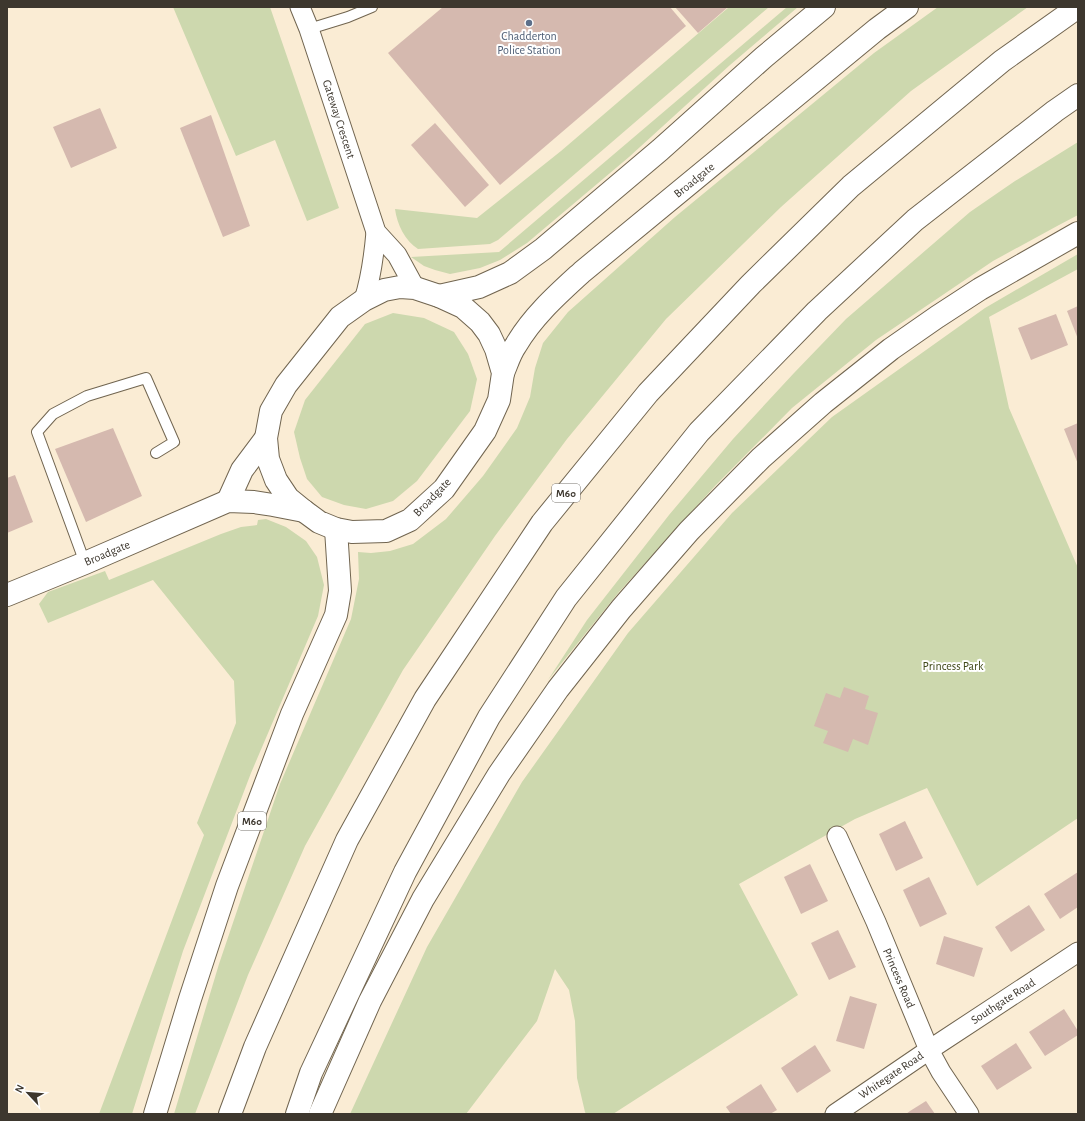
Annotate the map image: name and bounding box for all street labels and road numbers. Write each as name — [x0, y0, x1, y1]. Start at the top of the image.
street label: Gateway Crescent — [320, 78, 357, 160]
street label: Broadgate — [671, 160, 717, 200]
street label: Broadgate — [411, 475, 453, 519]
road number: M60 — [552, 484, 580, 502]
street label: Broadgate — [82, 538, 132, 568]
road number: M60 — [238, 812, 266, 830]
street label: Princess Road — [881, 946, 917, 1010]
street label: Southgate Road — [969, 976, 1037, 1026]
street label: Whitegate Road — [857, 1049, 925, 1101]

